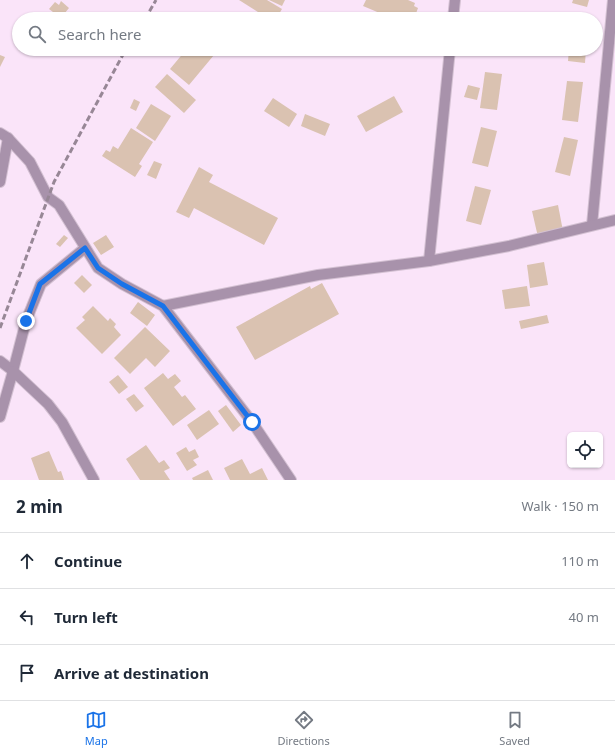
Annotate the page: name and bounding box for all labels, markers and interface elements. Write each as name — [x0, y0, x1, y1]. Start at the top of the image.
search box — [12, 12, 603, 56]
icon: search — [26, 23, 48, 45]
text: Search here — [58, 24, 141, 44]
route end — [17, 312, 35, 330]
route start — [243, 413, 261, 431]
map controls — [567, 432, 603, 468]
button: locate — [567, 432, 603, 468]
text: 2 min — [16, 495, 63, 518]
text: Walk · 150 m — [521, 497, 599, 515]
icon: ahead — [16, 550, 38, 572]
text: Continue — [54, 551, 122, 571]
text: 110 m — [561, 552, 599, 570]
icon: left — [16, 606, 38, 628]
text: Turn left — [54, 607, 118, 627]
text: 40 m — [569, 608, 599, 626]
icon: arrive — [16, 662, 38, 684]
text: Arrive at destination — [54, 663, 209, 683]
tab: Map — [85, 709, 108, 748]
tab: Directions — [277, 709, 330, 748]
tab: Saved — [499, 709, 530, 748]

